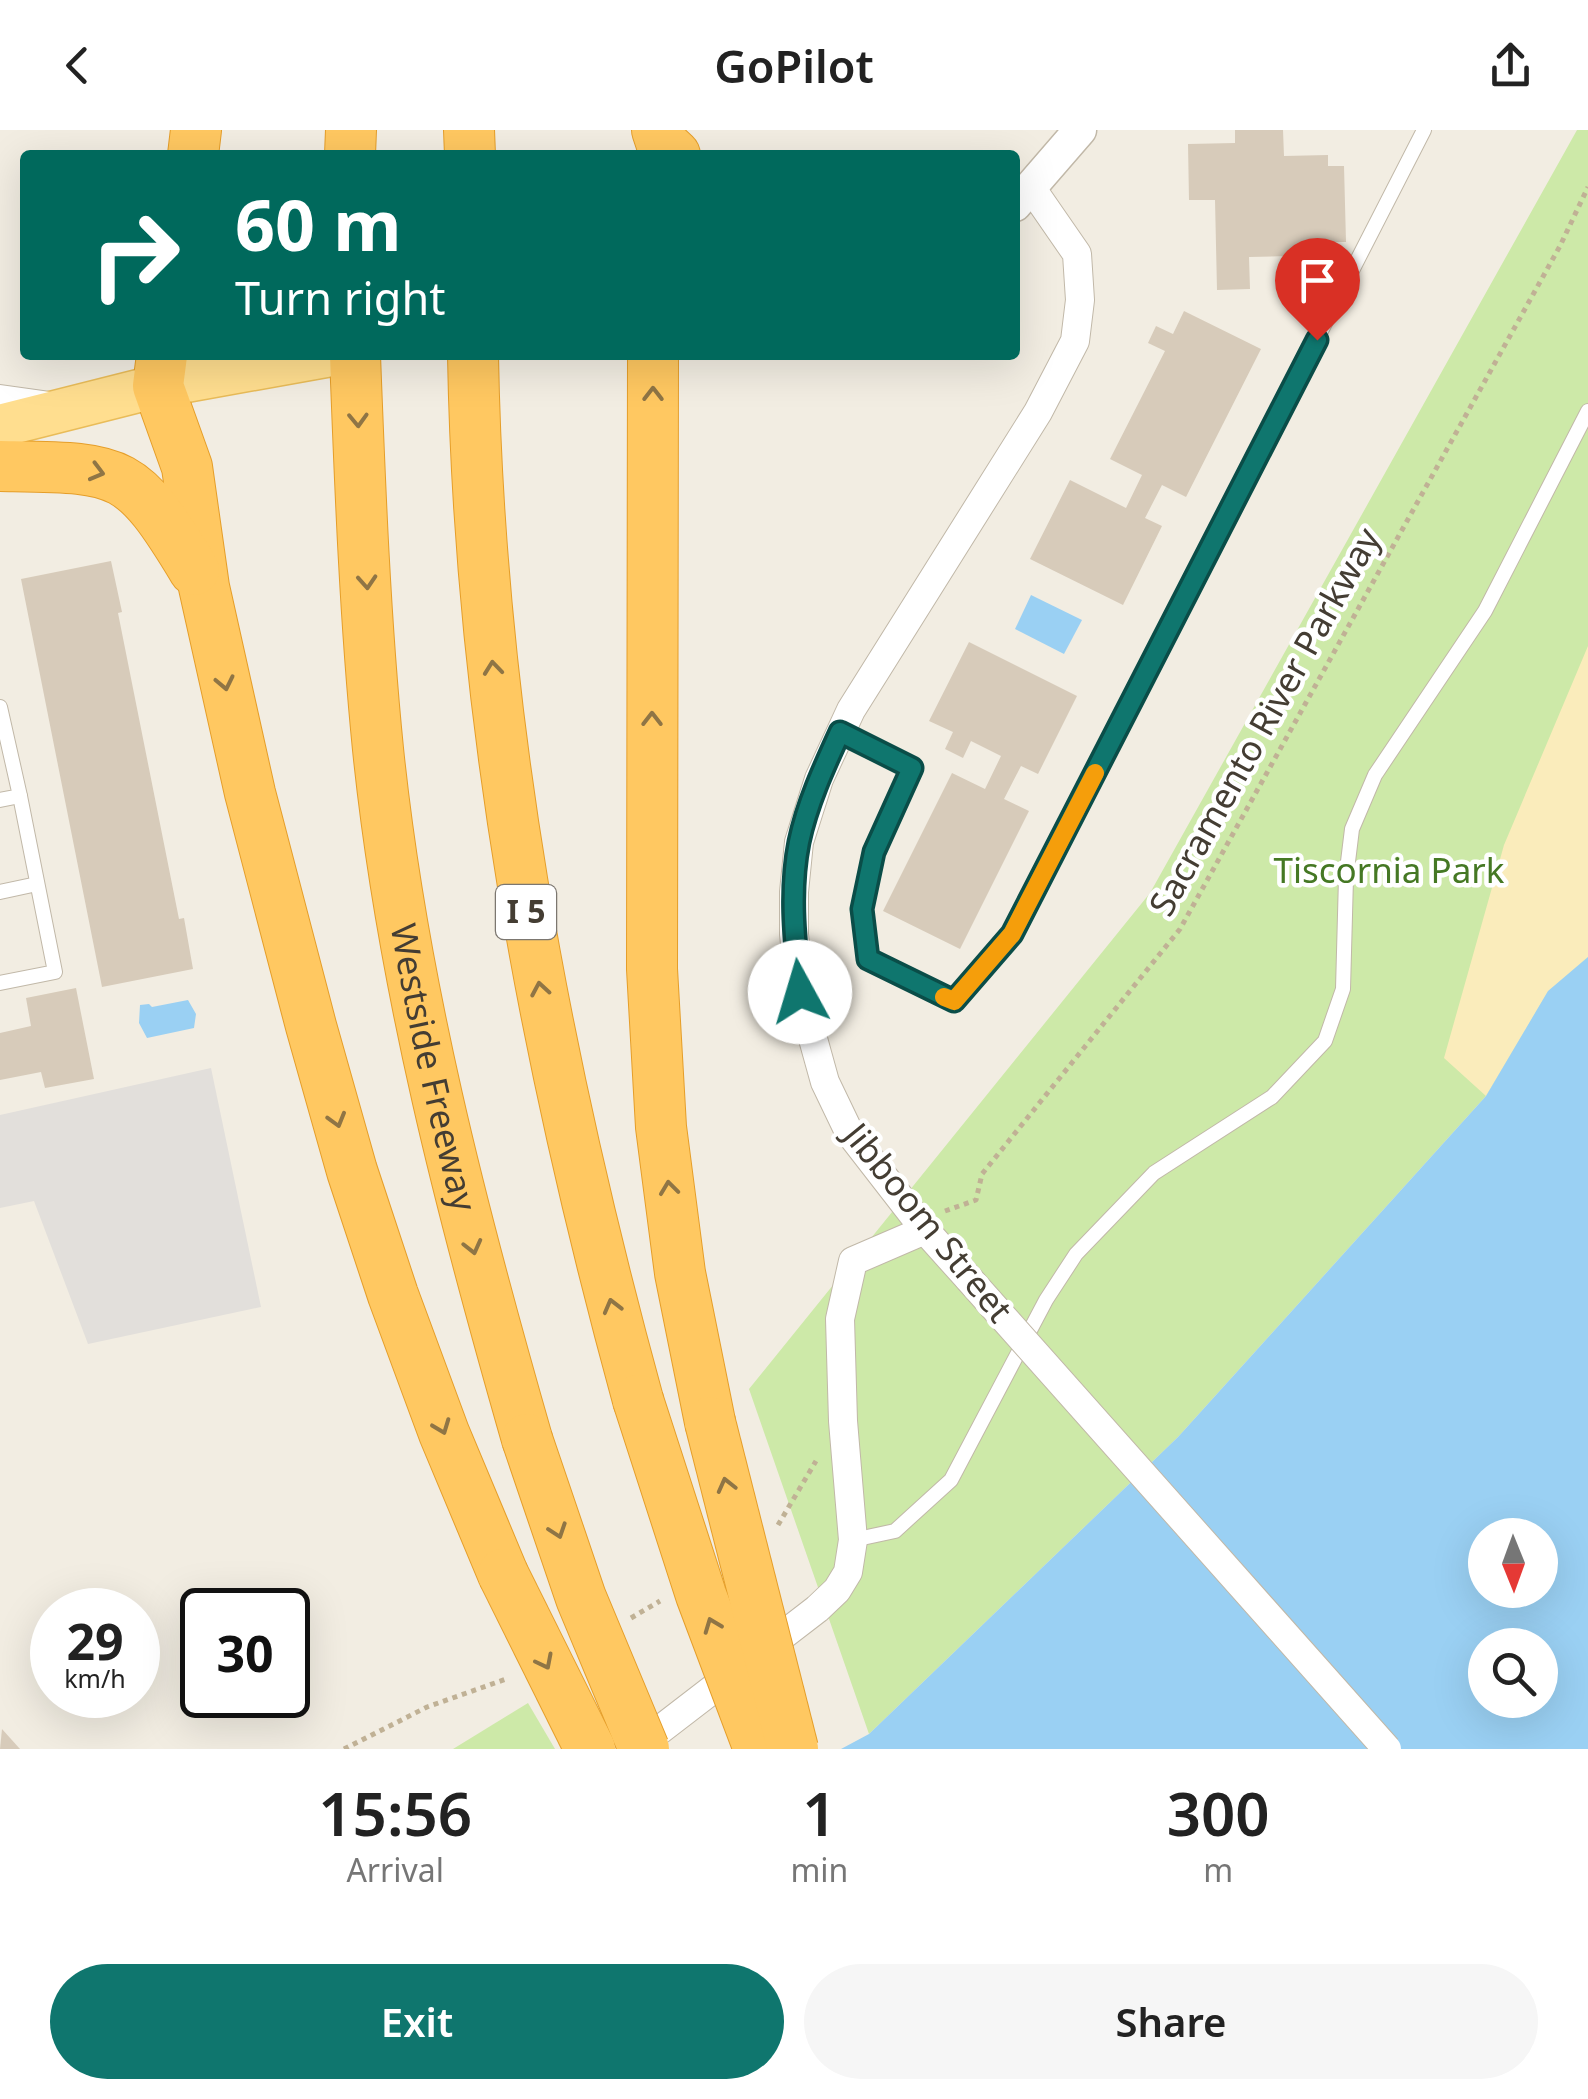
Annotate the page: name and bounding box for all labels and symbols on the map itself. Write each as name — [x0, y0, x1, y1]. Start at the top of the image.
pin — [1275, 238, 1360, 341]
one-way arrow — [642, 385, 664, 400]
one-way arrow — [347, 412, 368, 428]
one-way arrow — [87, 460, 105, 481]
street label: Sacramento River Parkway — [1137, 519, 1390, 924]
one-way arrow — [355, 575, 377, 591]
one-way arrow — [483, 659, 504, 675]
one-way arrow — [214, 674, 235, 691]
one-way arrow — [641, 710, 663, 726]
park label: Tiscornia Park — [1273, 846, 1505, 893]
road number: I 5 — [496, 885, 556, 939]
street label: Westside Freeway — [381, 920, 489, 1216]
position arrow — [748, 940, 852, 1044]
one-way arrow — [530, 981, 551, 998]
street label: Jibboom Street — [832, 1110, 1024, 1331]
one-way arrow — [326, 1111, 347, 1128]
one-way arrow — [659, 1179, 680, 1195]
one-way arrow — [462, 1238, 483, 1255]
one-way arrow — [603, 1298, 624, 1315]
one-way arrow — [430, 1418, 451, 1435]
one-way arrow — [716, 1477, 737, 1494]
north arrow — [1468, 1518, 1558, 1608]
one-way arrow — [547, 1522, 567, 1539]
speed limit sign: 30 — [180, 1588, 310, 1718]
one-way arrow — [703, 1618, 724, 1635]
one-way arrow — [533, 1651, 552, 1669]

